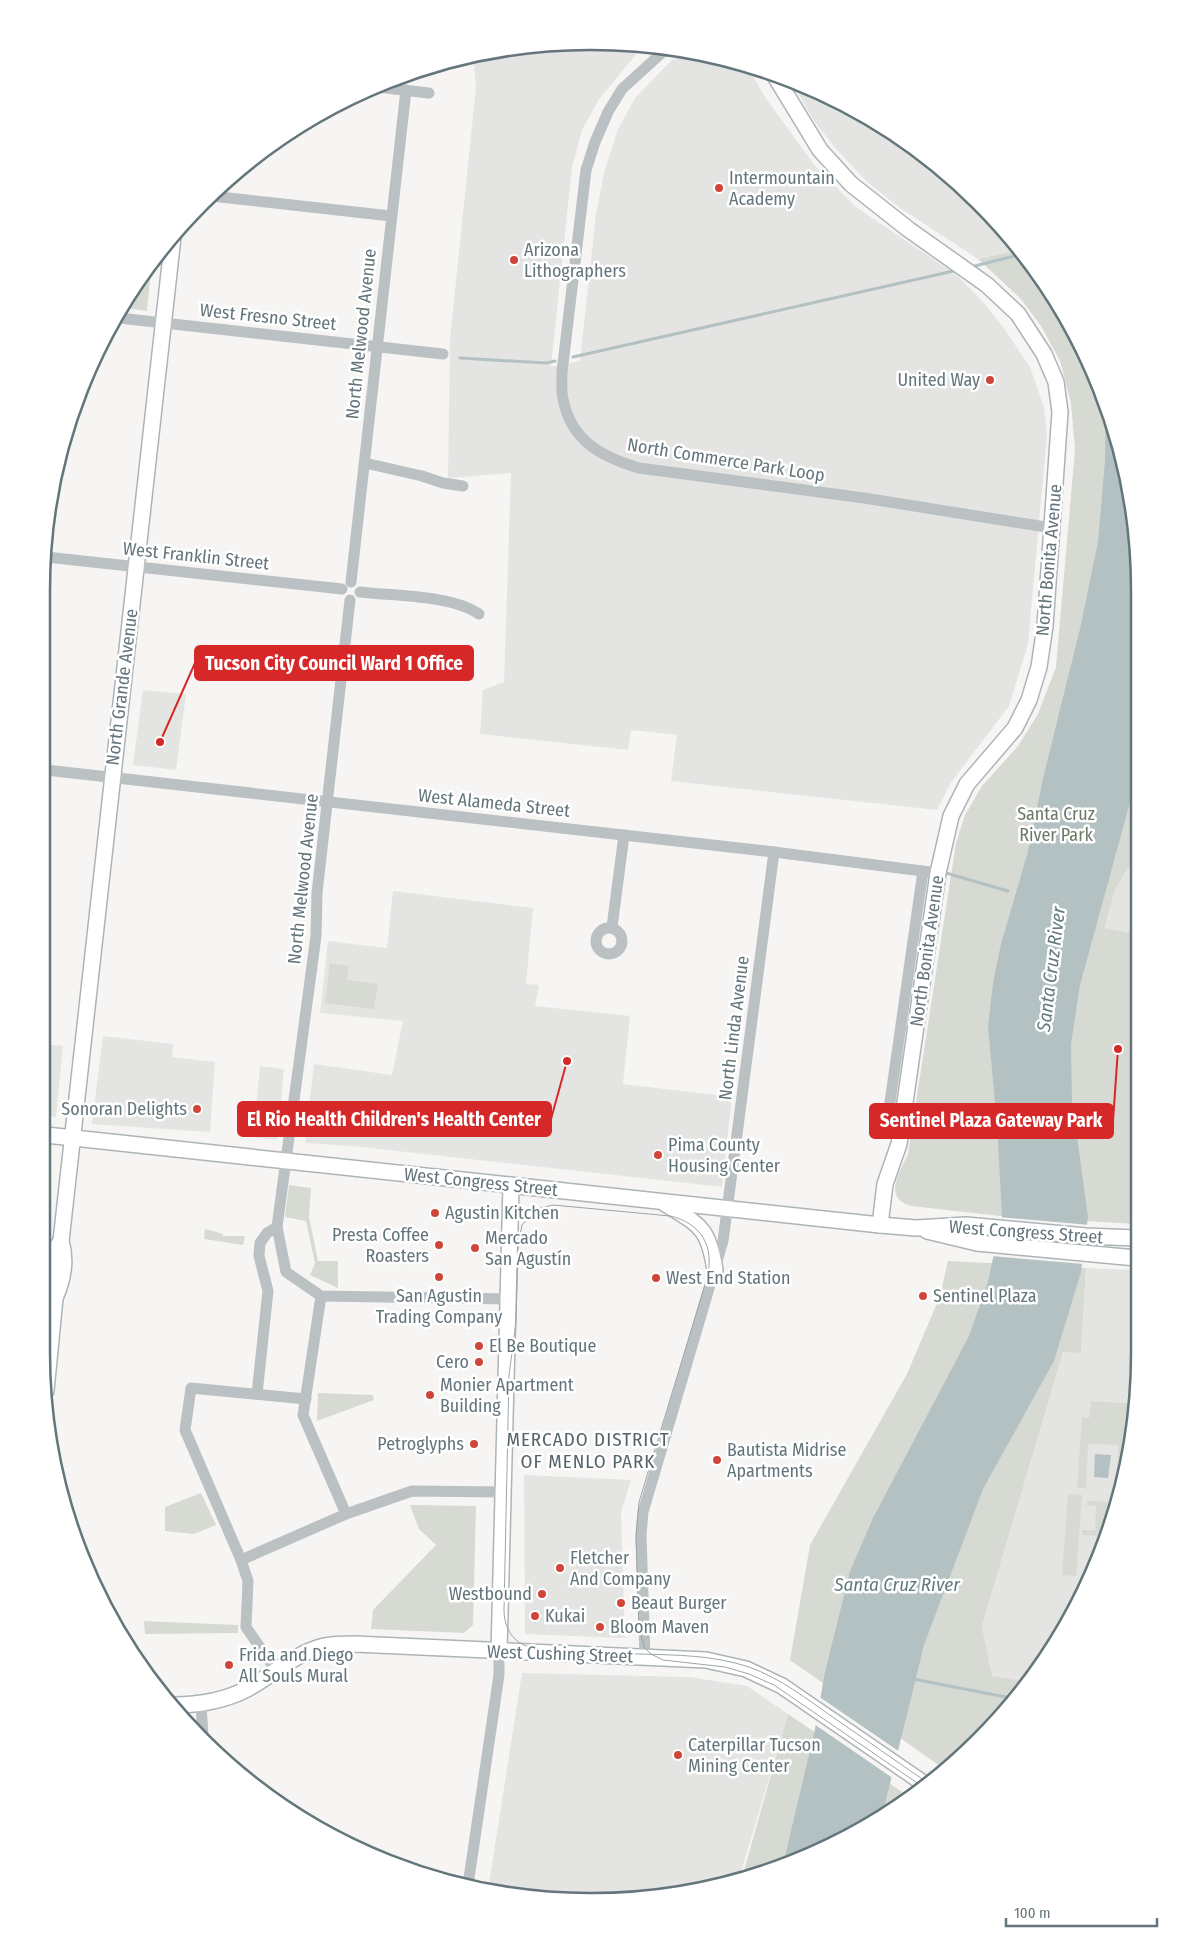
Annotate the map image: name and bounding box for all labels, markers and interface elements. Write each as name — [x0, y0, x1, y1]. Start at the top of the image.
place label: Intermountain Academy — [729, 167, 835, 210]
marker: Intermountain Academy — [713, 182, 725, 194]
place label: Arizona Lithographers — [524, 239, 626, 282]
street label: North Melwood Avenue — [341, 248, 381, 420]
marker: Arizona Lithographers — [508, 254, 520, 266]
street label: West Fresno Street — [199, 299, 337, 335]
place label: United Way — [897, 369, 980, 391]
marker: United Way — [984, 374, 996, 386]
street label: North Commerce Park Loop — [626, 434, 826, 486]
street label: North Bonita Avenue — [1031, 483, 1067, 637]
street label: West Franklin Street — [122, 537, 270, 575]
street label: North Grande Avenue — [101, 607, 143, 766]
callout: Tucson City Council Ward 1 Office — [195, 646, 473, 680]
text: Tucson City Council Ward 1 Office — [205, 652, 463, 675]
street label: West Alameda Street — [417, 784, 571, 822]
street label: North Melwood Avenue — [283, 793, 323, 965]
park label: Santa Cruz River Park — [1017, 803, 1095, 846]
street label: North Bonita Avenue — [905, 874, 949, 1028]
water label: Santa Cruz River — [1032, 904, 1070, 1034]
street label: North Linda Avenue — [714, 955, 754, 1101]
place label: Sonoran Delights — [61, 1098, 187, 1120]
callout: El Rio Health Children's Health Center — [238, 1102, 551, 1136]
marker: Sonoran Delights — [191, 1103, 203, 1115]
callout: Sentinel Plaza Gateway Park — [870, 1104, 1113, 1138]
text: El Rio Health Children's Health Center — [247, 1108, 542, 1131]
text: Sentinel Plaza Gateway Park — [880, 1109, 1103, 1132]
place label: Pima County Housing Center — [668, 1134, 781, 1177]
marker: Pima County Housing Center — [652, 1149, 664, 1161]
street label: West Congress Street — [403, 1163, 559, 1201]
place label: Agustin Kitchen — [445, 1202, 559, 1224]
marker: Agustin Kitchen — [429, 1207, 441, 1219]
street label: West Congress Street — [948, 1216, 1104, 1248]
place label: Presta Coffee Roasters — [332, 1224, 429, 1267]
place label: Mercado San Agustín — [485, 1227, 571, 1270]
marker: Presta Coffee Roasters — [433, 1239, 445, 1251]
marker: Mercado San Agustín — [469, 1242, 481, 1254]
place label: West End Station — [666, 1267, 791, 1289]
marker: San Agustin Trading Company — [433, 1271, 445, 1283]
marker: West End Station — [650, 1272, 662, 1284]
place label: San Agustin Trading Company — [376, 1285, 502, 1328]
place label: Sentinel Plaza — [933, 1285, 1037, 1307]
marker: Sentinel Plaza — [917, 1290, 929, 1302]
place label: El Be Boutique — [489, 1335, 596, 1357]
marker: El Be Boutique — [473, 1340, 485, 1352]
place label: Cero — [436, 1351, 469, 1373]
marker: Cero — [473, 1356, 485, 1368]
place label: Monier Apartment Building — [440, 1374, 574, 1417]
marker: Monier Apartment Building — [424, 1389, 436, 1401]
district label: MERCADO DISTRICT OF MENLO PARK — [506, 1428, 670, 1473]
place label: Petroglyphs — [377, 1433, 464, 1455]
marker: Petroglyphs — [468, 1438, 480, 1450]
place label: Bautista Midrise Apartments — [727, 1439, 846, 1482]
marker: Bautista Midrise Apartments — [711, 1454, 723, 1466]
place label: Fletcher And Company — [570, 1547, 671, 1590]
marker: Fletcher And Company — [554, 1562, 566, 1574]
water label: Santa Cruz River — [833, 1573, 961, 1596]
place label: Westbound — [449, 1583, 532, 1605]
marker: Westbound — [536, 1588, 548, 1600]
place label: Beaut Burger — [631, 1592, 727, 1614]
marker: Beaut Burger — [615, 1597, 627, 1609]
place label: Kukai — [545, 1605, 585, 1627]
marker: Kukai — [529, 1610, 541, 1622]
place label: Bloom Maven — [610, 1616, 709, 1638]
marker: Bloom Maven — [594, 1621, 606, 1633]
street label: West Cushing Street — [486, 1640, 634, 1668]
place label: Frida and Diego All Souls Mural — [239, 1644, 353, 1687]
marker: Frida and Diego All Souls Mural — [223, 1659, 235, 1671]
place label: Caterpillar Tucson Mining Center — [688, 1734, 821, 1777]
marker: Caterpillar Tucson Mining Center — [672, 1749, 684, 1761]
scale bar — [1006, 1896, 1157, 1928]
text: 100 m — [1014, 1904, 1051, 1922]

